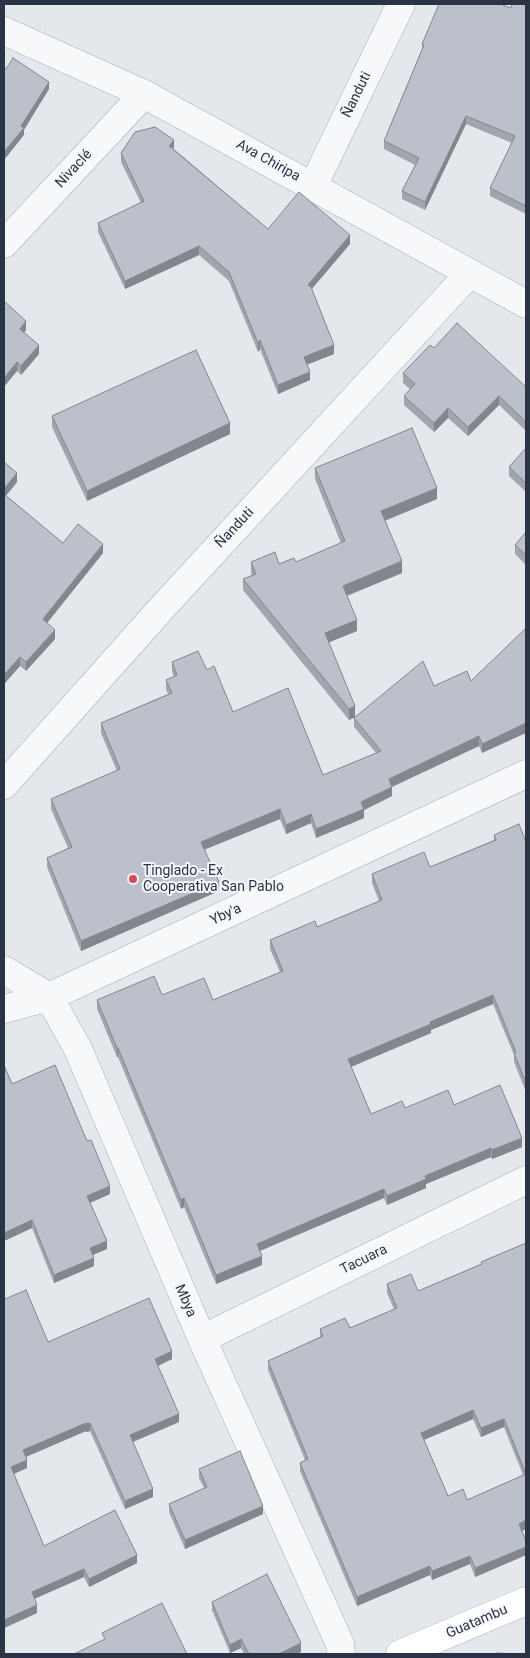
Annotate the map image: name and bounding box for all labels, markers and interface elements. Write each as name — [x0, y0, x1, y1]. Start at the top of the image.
street label: Ñanduti — [339, 69, 375, 121]
street label: Ava Chiripa — [233, 137, 303, 185]
street label: Nivaclé — [52, 147, 96, 191]
street label: Ñanduti — [212, 504, 258, 552]
place label: Tinglado - Ex Cooperativa San Pablo — [143, 863, 284, 896]
marker: Tinglado - Ex Cooperativa San Pablo — [127, 873, 139, 885]
street label: Yby'a — [208, 900, 244, 930]
street label: Tacuara — [338, 1242, 390, 1278]
street label: Mbya — [171, 1282, 199, 1320]
street label: Guatambu — [444, 1602, 510, 1642]

